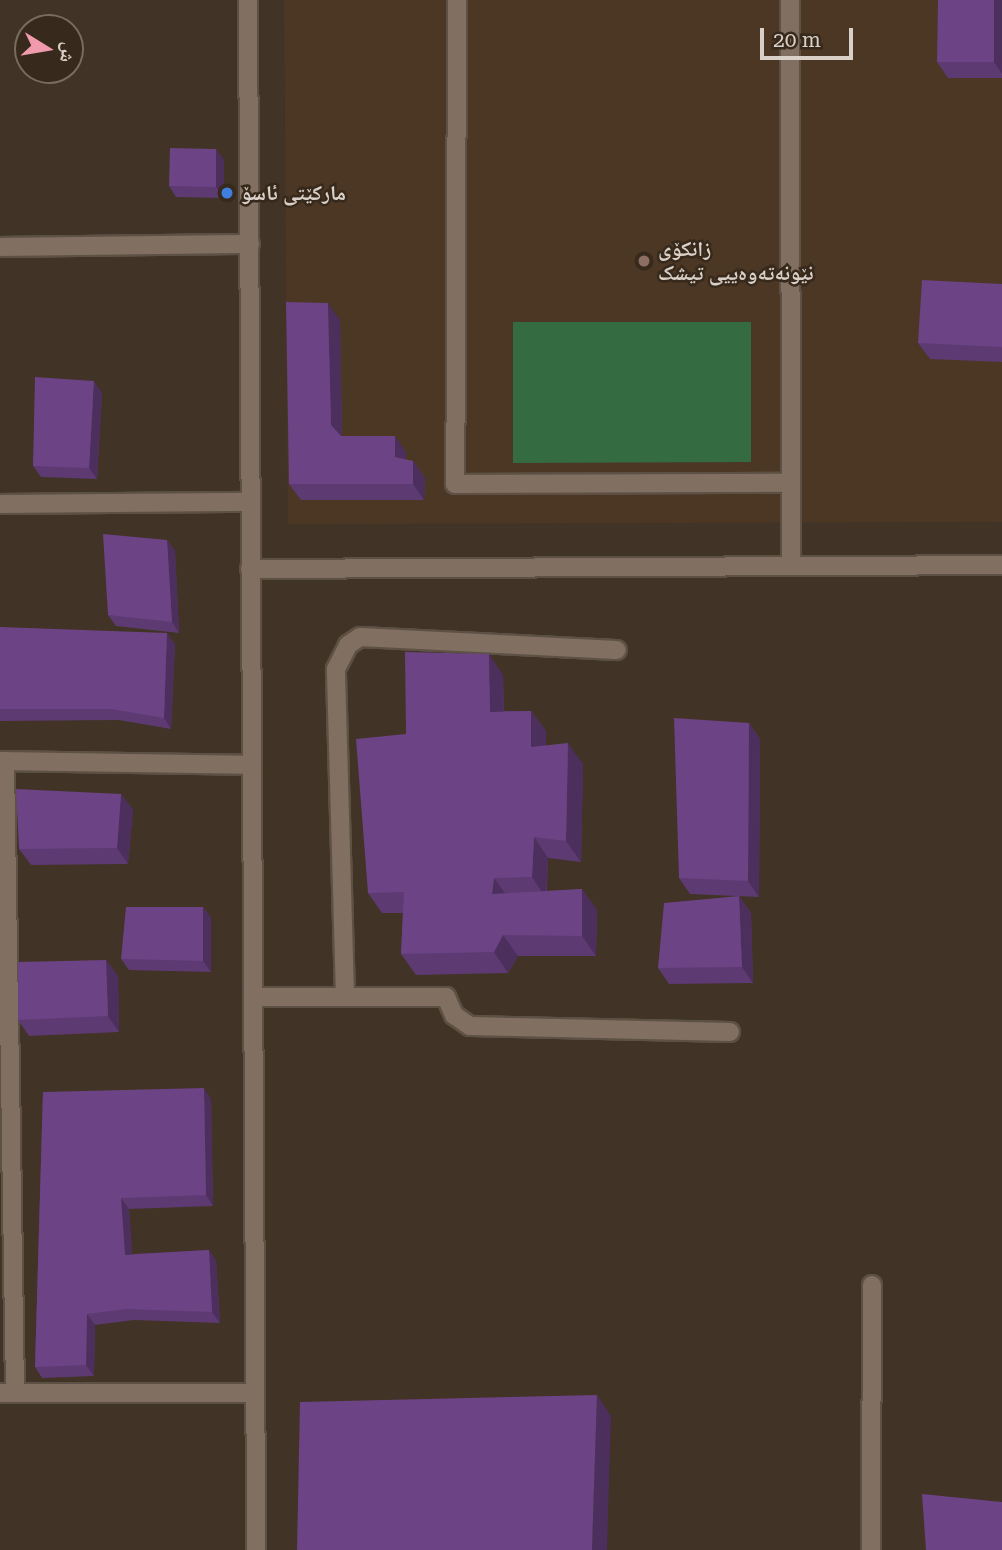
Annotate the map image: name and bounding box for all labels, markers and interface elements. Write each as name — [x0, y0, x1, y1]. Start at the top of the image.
north arrow — [14, 14, 84, 84]
scale bar — [764, 14, 857, 58]
text: 20 m — [773, 28, 821, 52]
text: ش — [55, 41, 81, 65]
place label: مارکێتی ئاسۆ — [241, 180, 346, 206]
marker: مارکێتی ئاسۆ — [219, 185, 235, 201]
place label: زانکۆی نێونەتەوەییی تیشک — [658, 236, 814, 286]
marker: زانکۆی نێونەتەوەییی تیشک — [636, 253, 652, 269]

